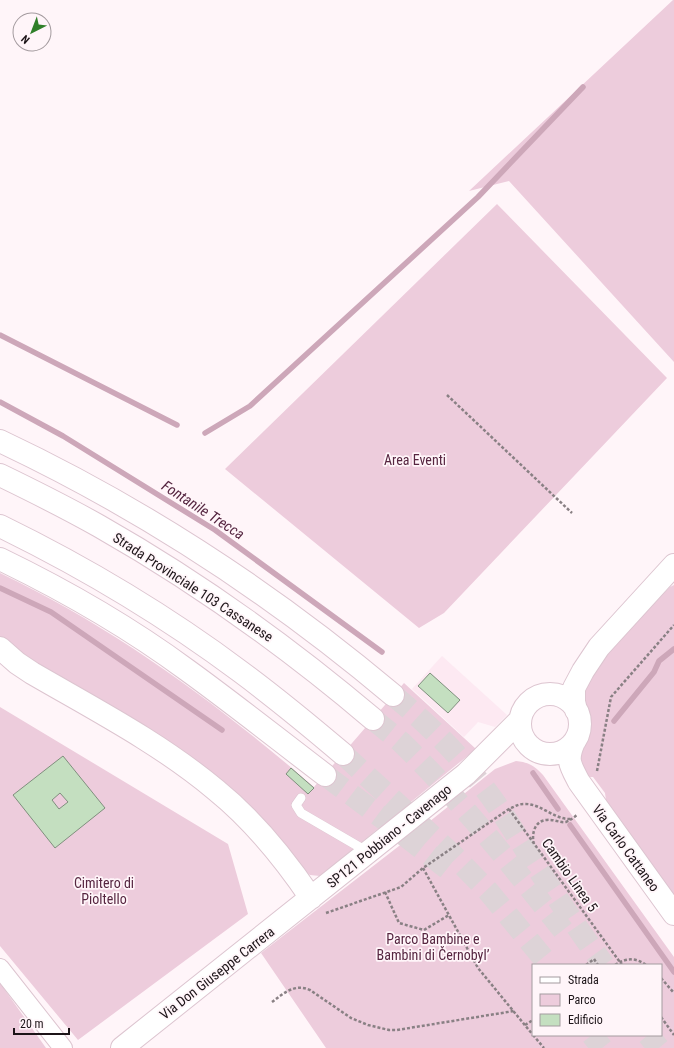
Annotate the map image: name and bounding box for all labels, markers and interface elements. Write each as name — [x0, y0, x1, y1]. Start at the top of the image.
north arrow — [12, 12, 52, 52]
text: N — [19, 32, 33, 46]
park label: Area Eventi — [384, 452, 446, 468]
water label: Fontanile Trecca — [158, 477, 248, 543]
street label: Strada Provinciale 103 Cassanese — [110, 529, 276, 645]
street label: SP121 Pobbiano - Cavenago — [324, 781, 454, 891]
street label: Via Carlo Cattaneo — [589, 801, 663, 895]
street label: Cambio Linea 5 — [539, 835, 601, 915]
park label: Cimitero di Pioltello — [74, 875, 134, 907]
street label: Via Don Giuseppe Carrera — [156, 923, 278, 1023]
park label: Parco Bambine e Bambini di Černobyl’ — [377, 931, 490, 963]
legend — [532, 964, 662, 1036]
text: Strada — [568, 973, 599, 987]
text: Parco — [568, 993, 595, 1007]
scale bar — [14, 1010, 69, 1036]
text: Edificio — [568, 1013, 603, 1027]
text: 20 m — [20, 1017, 44, 1031]

